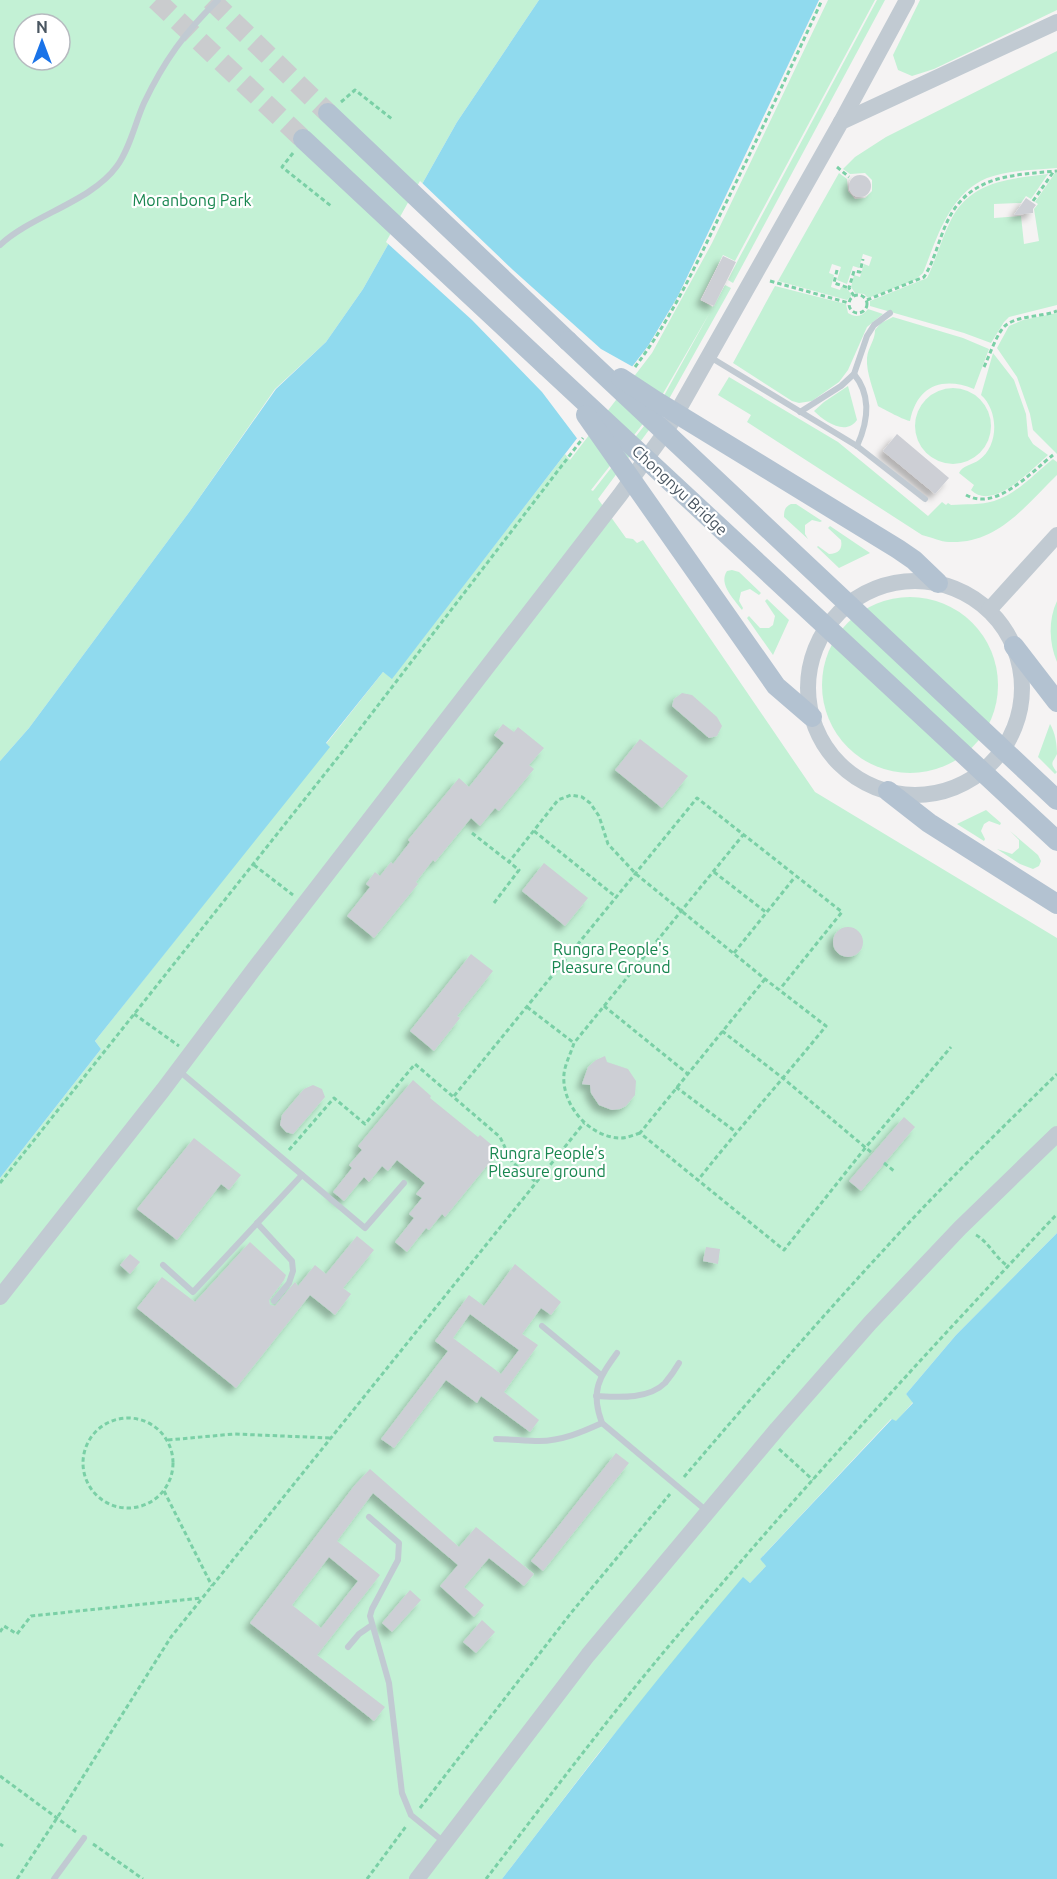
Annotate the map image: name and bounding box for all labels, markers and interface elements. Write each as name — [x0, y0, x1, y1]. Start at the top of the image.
north arrow — [12, 12, 72, 72]
text: N — [36, 18, 48, 36]
park label: Moranbong Park — [132, 191, 252, 209]
street label: Chongnyu Bridge — [629, 441, 731, 539]
park label: Rungra People's Pleasure Ground — [551, 940, 671, 976]
park label: Rungra People’s Pleasure ground — [488, 1144, 606, 1180]

